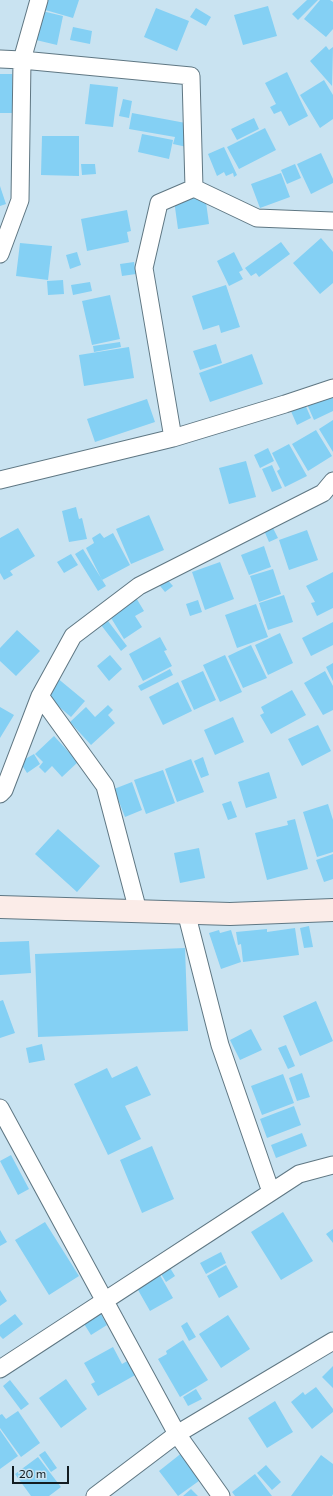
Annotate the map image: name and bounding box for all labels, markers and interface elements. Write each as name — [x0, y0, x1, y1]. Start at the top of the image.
scale bar — [14, 1458, 71, 1484]
text: 20 m — [19, 1466, 46, 1480]

